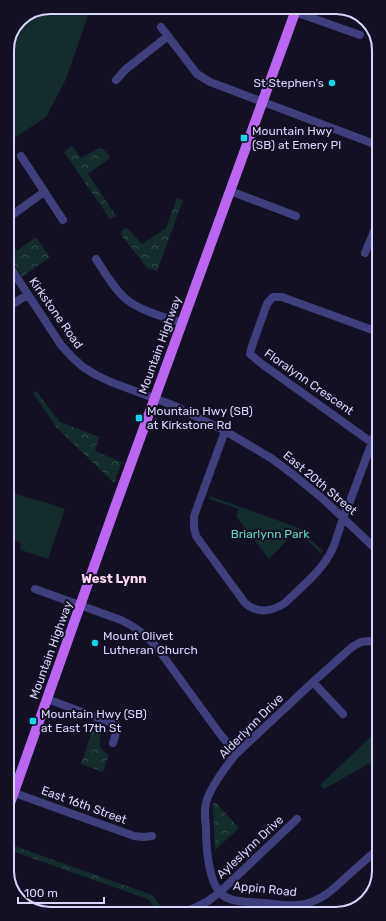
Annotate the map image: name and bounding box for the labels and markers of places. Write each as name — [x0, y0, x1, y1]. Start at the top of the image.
place label: St Stephen's — [253, 76, 324, 90]
marker: St Stephen's — [327, 78, 337, 88]
place label: Mountain Hwy (SB) at Emery Pl — [252, 124, 341, 152]
marker: Mountain Hwy (SB) at Emery Pl — [239, 133, 249, 143]
place label: Mountain Hwy (SB) at Kirkstone Rd — [147, 404, 253, 432]
marker: Mountain Hwy (SB) at Kirkstone Rd — [134, 413, 144, 423]
place label: Mount Olivet Lutheran Church — [103, 629, 198, 657]
marker: Mount Olivet Lutheran Church — [90, 638, 100, 648]
place label: Mountain Hwy (SB) at East 17th St — [41, 707, 147, 735]
marker: Mountain Hwy (SB) at East 17th St — [28, 716, 38, 726]

